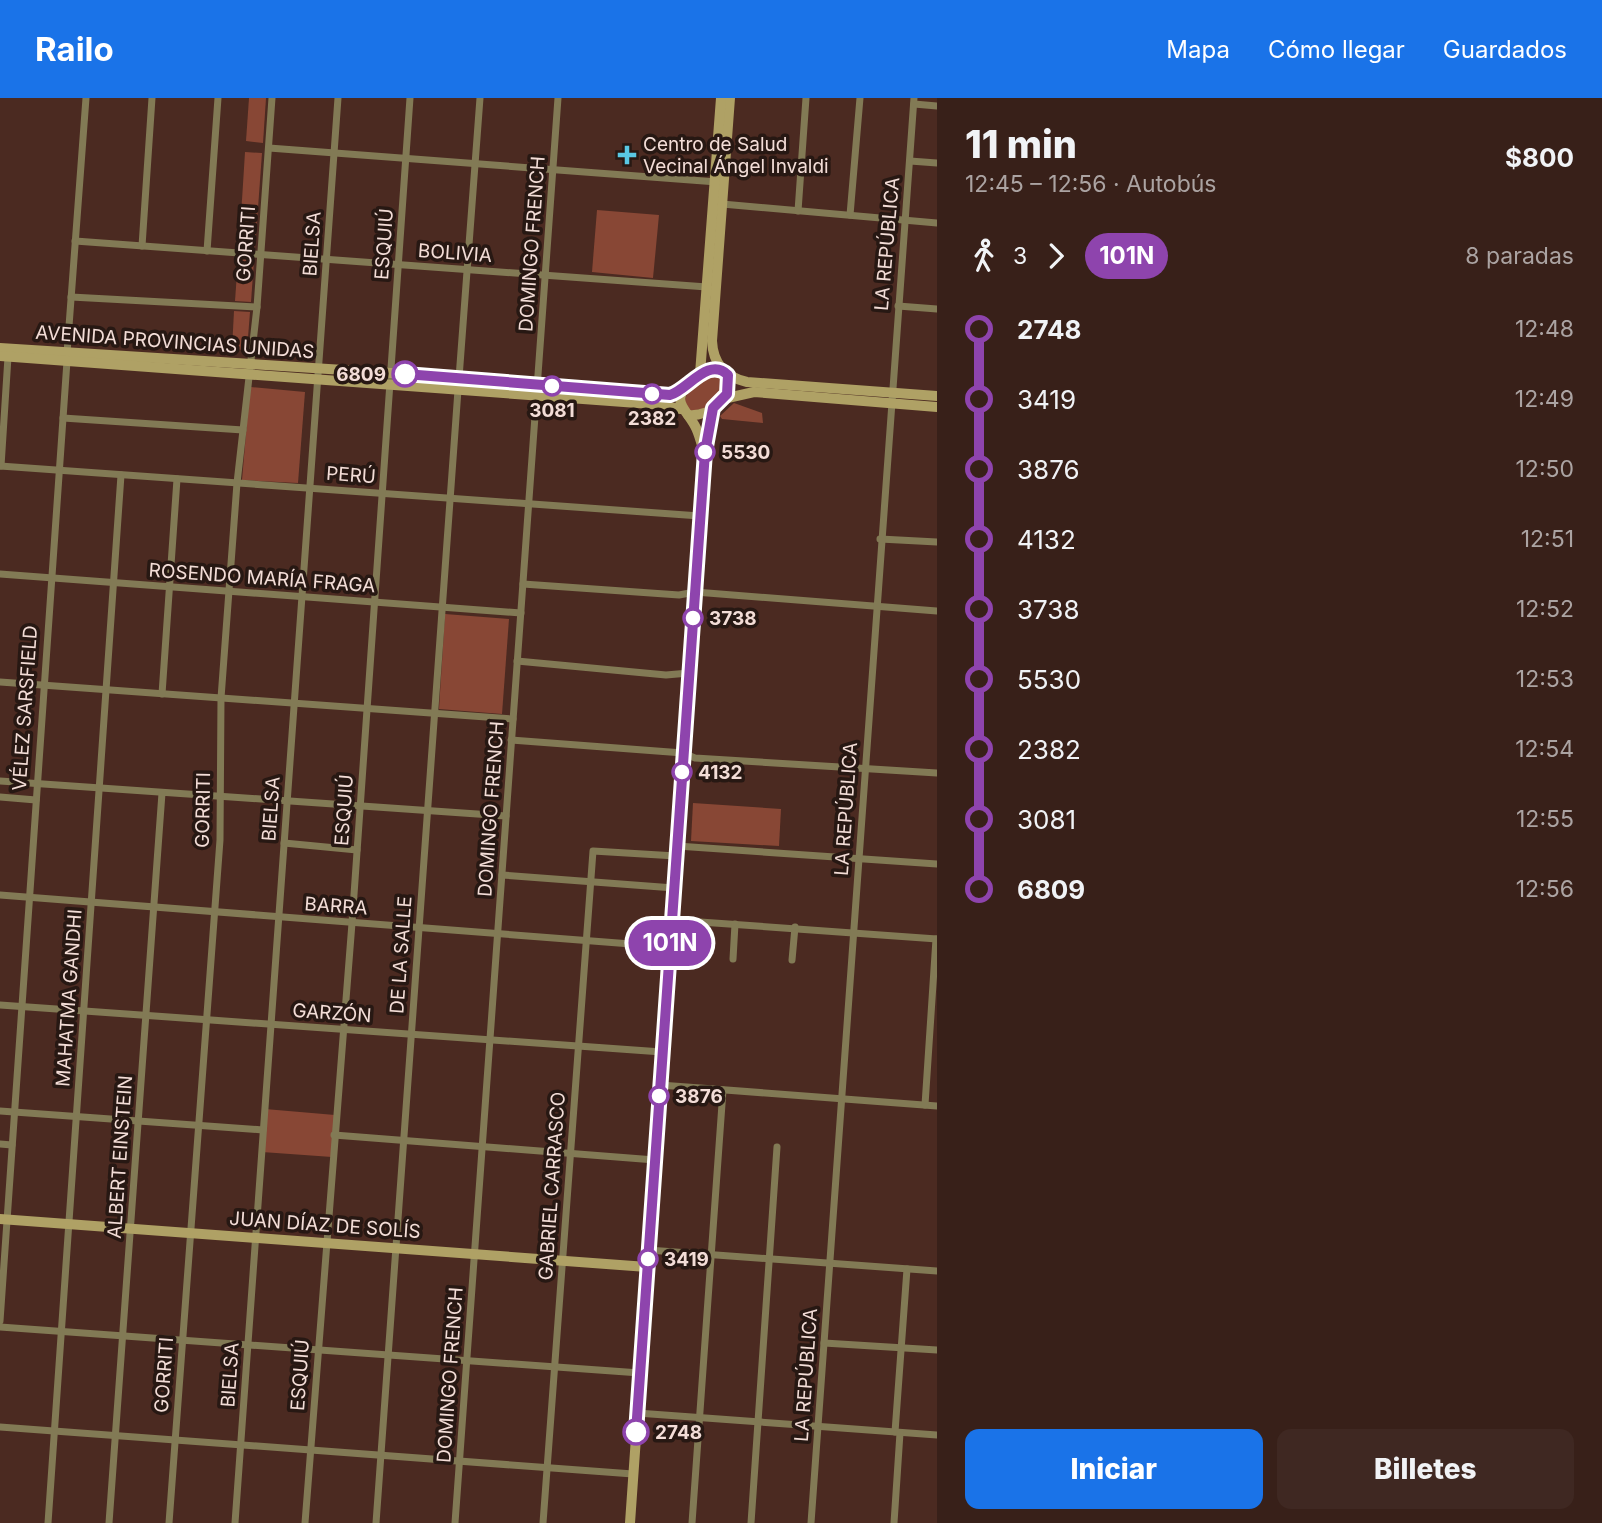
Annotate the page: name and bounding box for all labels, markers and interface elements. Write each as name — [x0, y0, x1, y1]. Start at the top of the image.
text: Railo — [35, 29, 114, 69]
text: Mapa — [1166, 35, 1230, 64]
text: Cómo llegar — [1268, 35, 1405, 64]
text: Guardados — [1443, 35, 1567, 64]
text: 11 min — [965, 121, 1077, 167]
place label: Centro de Salud Vecinal Ángel Invaldi — [643, 133, 829, 178]
text: $800 — [1505, 142, 1574, 173]
marker: Centro de Salud Vecinal Ángel Invaldi — [617, 145, 637, 165]
street label: DOMINGO FRENCH — [514, 155, 550, 333]
text: 12:45 – 12:56 · Autobús — [965, 170, 1216, 198]
street label: LA REPÚBLICA — [869, 176, 904, 312]
street label: GORRITI — [232, 205, 260, 283]
street label: ESQUIÚ — [369, 207, 398, 280]
street label: BIELSA — [298, 211, 326, 277]
icon: walk — [965, 237, 1003, 275]
icon: forward — [1037, 237, 1075, 275]
street label: BOLIVIA — [417, 239, 493, 267]
text: 101N — [1099, 241, 1154, 270]
text: 3 — [1013, 242, 1027, 270]
text: 8 paradas — [1465, 242, 1574, 270]
text: 2748 — [1017, 314, 1082, 345]
text: 12:48 — [1515, 315, 1574, 343]
street label: AVENIDA PROVINCIAS UNIDAS — [35, 321, 315, 363]
marker: 6809 — [392, 361, 418, 387]
place label: 6809 — [336, 363, 386, 386]
marker: 3081 — [542, 376, 562, 396]
marker: 2382 — [642, 384, 662, 404]
text: 3419 — [1017, 384, 1076, 415]
text: 12:49 — [1515, 385, 1574, 413]
place label: 3081 — [529, 399, 575, 422]
place label: 2382 — [628, 407, 676, 430]
place label: 5530 — [721, 441, 770, 464]
marker: 5530 — [695, 442, 715, 462]
text: 3876 — [1017, 454, 1080, 485]
text: 12:50 — [1516, 455, 1574, 483]
street label: PERÚ — [325, 461, 377, 488]
text: 4132 — [1017, 524, 1076, 555]
text: 12:51 — [1521, 525, 1574, 553]
street label: ROSENDO MARÍA FRAGA — [148, 558, 376, 597]
text: 3738 — [1017, 594, 1080, 625]
text: 12:52 — [1516, 595, 1574, 623]
place label: 3738 — [709, 607, 757, 630]
marker: 3738 — [683, 608, 703, 628]
street label: VÉLEZ SARSFIELD — [7, 624, 42, 792]
text: 5530 — [1017, 664, 1081, 695]
text: 12:53 — [1516, 665, 1574, 693]
street label: DOMINGO FRENCH — [473, 720, 509, 898]
text: 2382 — [1017, 734, 1081, 765]
text: 12:54 — [1515, 735, 1574, 763]
street label: LA REPÚBLICA — [829, 741, 862, 877]
place label: 4132 — [698, 761, 743, 784]
marker: 4132 — [672, 762, 692, 782]
street label: GORRITI — [191, 772, 215, 848]
street label: ESQUIÚ — [329, 773, 358, 846]
street label: BIELSA — [257, 776, 285, 842]
text: 3081 — [1017, 804, 1076, 835]
text: 12:55 — [1516, 805, 1574, 833]
text: 6809 — [1017, 874, 1085, 905]
text: 12:56 — [1516, 875, 1574, 903]
street label: BARRA — [304, 892, 368, 920]
street label: DE LA SALLE — [385, 895, 417, 1015]
street label: MAHATMA GANDHI — [51, 908, 87, 1088]
line badge: 101N — [621, 920, 719, 966]
text: 101N — [642, 928, 698, 957]
street label: GARZÓN — [292, 999, 372, 1027]
street label: ALBERT EINSTEIN — [103, 1075, 137, 1239]
place label: 3876 — [675, 1085, 723, 1108]
marker: 3876 — [649, 1086, 669, 1106]
street label: GABRIEL CARRASCO — [534, 1091, 570, 1281]
street label: JUAN DÍAZ DE SOLÍS — [229, 1206, 422, 1243]
place label: 3419 — [664, 1248, 709, 1271]
marker: 3419 — [638, 1249, 658, 1269]
street label: DOMINGO FRENCH — [432, 1286, 468, 1464]
street label: LA REPÚBLICA — [789, 1307, 822, 1443]
street label: GORRITI — [150, 1336, 178, 1414]
street label: ESQUIÚ — [285, 1338, 314, 1411]
street label: BIELSA — [216, 1342, 244, 1408]
marker: 2748 — [623, 1419, 649, 1445]
place label: 2748 — [655, 1421, 702, 1444]
button: Iniciar — [965, 1429, 1263, 1509]
button: Billetes — [1277, 1429, 1574, 1509]

